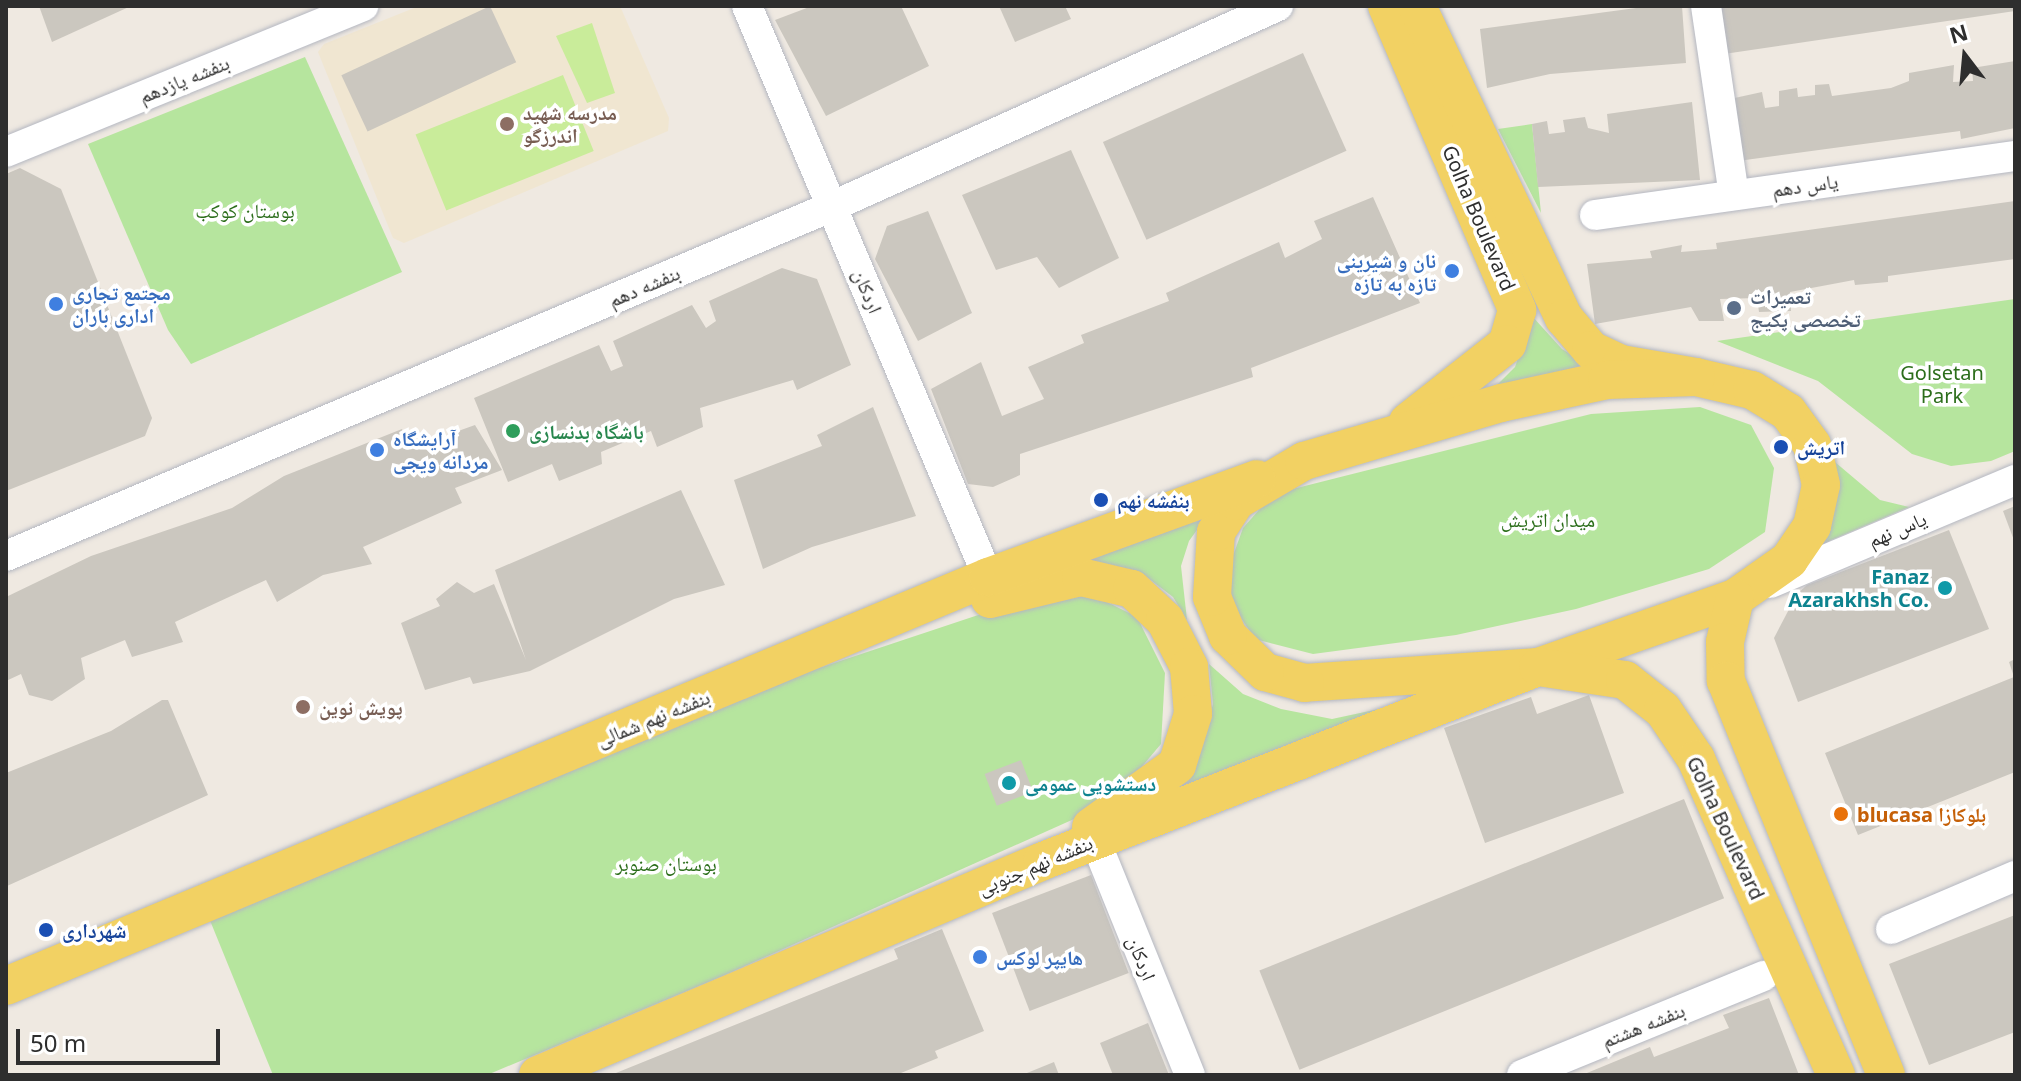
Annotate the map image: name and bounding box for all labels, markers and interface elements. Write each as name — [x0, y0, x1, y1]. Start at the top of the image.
north arrow — [1925, 16, 2005, 96]
text: N — [1946, 16, 1971, 50]
street label: بنفشه یازدهم — [135, 50, 233, 108]
place label: مدرسه شهید اندرزگو — [523, 100, 617, 147]
marker: مدرسه شهید اندرزگو — [498, 115, 516, 133]
street label: Golha Boulevard — [1438, 142, 1520, 294]
street label: یاس دهم — [1770, 168, 1840, 202]
park label: بوستان کوکب — [195, 198, 295, 222]
place label: نان و شیرینی تازه به تازه — [1337, 248, 1436, 295]
street label: بنفشه دهم — [605, 260, 683, 312]
marker: نان و شیرینی تازه به تازه — [1443, 262, 1461, 280]
street label: اردکان — [848, 265, 888, 317]
place label: مجتمع تجاری اداری باران — [72, 280, 171, 327]
place label: تعمیرات تخصصی پکیج — [1750, 284, 1861, 331]
marker: مجتمع تجاری اداری باران — [47, 295, 65, 313]
marker: تعمیرات تخصصی پکیج — [1725, 299, 1743, 317]
park label: Golsetan Park — [1900, 360, 1984, 407]
place label: باشگاه بدنسازی — [529, 419, 644, 443]
marker: باشگاه بدنسازی — [504, 422, 522, 440]
place label: آرایشگاه مردانه ویجی — [393, 426, 488, 473]
place label: اتریش — [1797, 435, 1845, 459]
marker: اتریش — [1772, 438, 1790, 456]
marker: آرایشگاه مردانه ویجی — [368, 441, 386, 459]
place label: بنفشه نهم — [1117, 488, 1190, 512]
marker: بنفشه نهم — [1092, 491, 1110, 509]
street label: یاس نهم — [1864, 506, 1930, 552]
park label: میدان اتریش — [1501, 507, 1595, 531]
place label: Fanaz Azarakhsh Co. — [1788, 564, 1929, 611]
marker: Fanaz Azarakhsh Co. — [1936, 579, 1954, 597]
street label: بنفشه نهم شمالی — [593, 684, 713, 752]
place label: پویش نوین — [319, 695, 403, 719]
marker: پویش نوین — [294, 698, 312, 716]
street label: Golha Boulevard — [1682, 752, 1770, 904]
place label: دستشویی عمومی — [1025, 771, 1156, 795]
marker: دستشویی عمومی — [1000, 774, 1018, 792]
place label: blucasa بلوکازا — [1857, 802, 1986, 826]
marker: blucasa بلوکازا — [1832, 805, 1850, 823]
street label: بنفشه نهم جنوبی — [974, 830, 1096, 900]
park label: بوستان صنوبر — [615, 851, 717, 875]
place label: شهرداری — [62, 918, 126, 942]
marker: شهرداری — [37, 921, 55, 939]
street label: اردکان — [1122, 932, 1162, 984]
place label: هایپر لوکس — [996, 945, 1083, 969]
marker: هایپر لوکس — [971, 948, 989, 966]
street label: بنفشه هشتم — [1598, 997, 1688, 1053]
scale bar — [20, 1013, 224, 1063]
text: 50 m — [30, 1026, 86, 1059]

